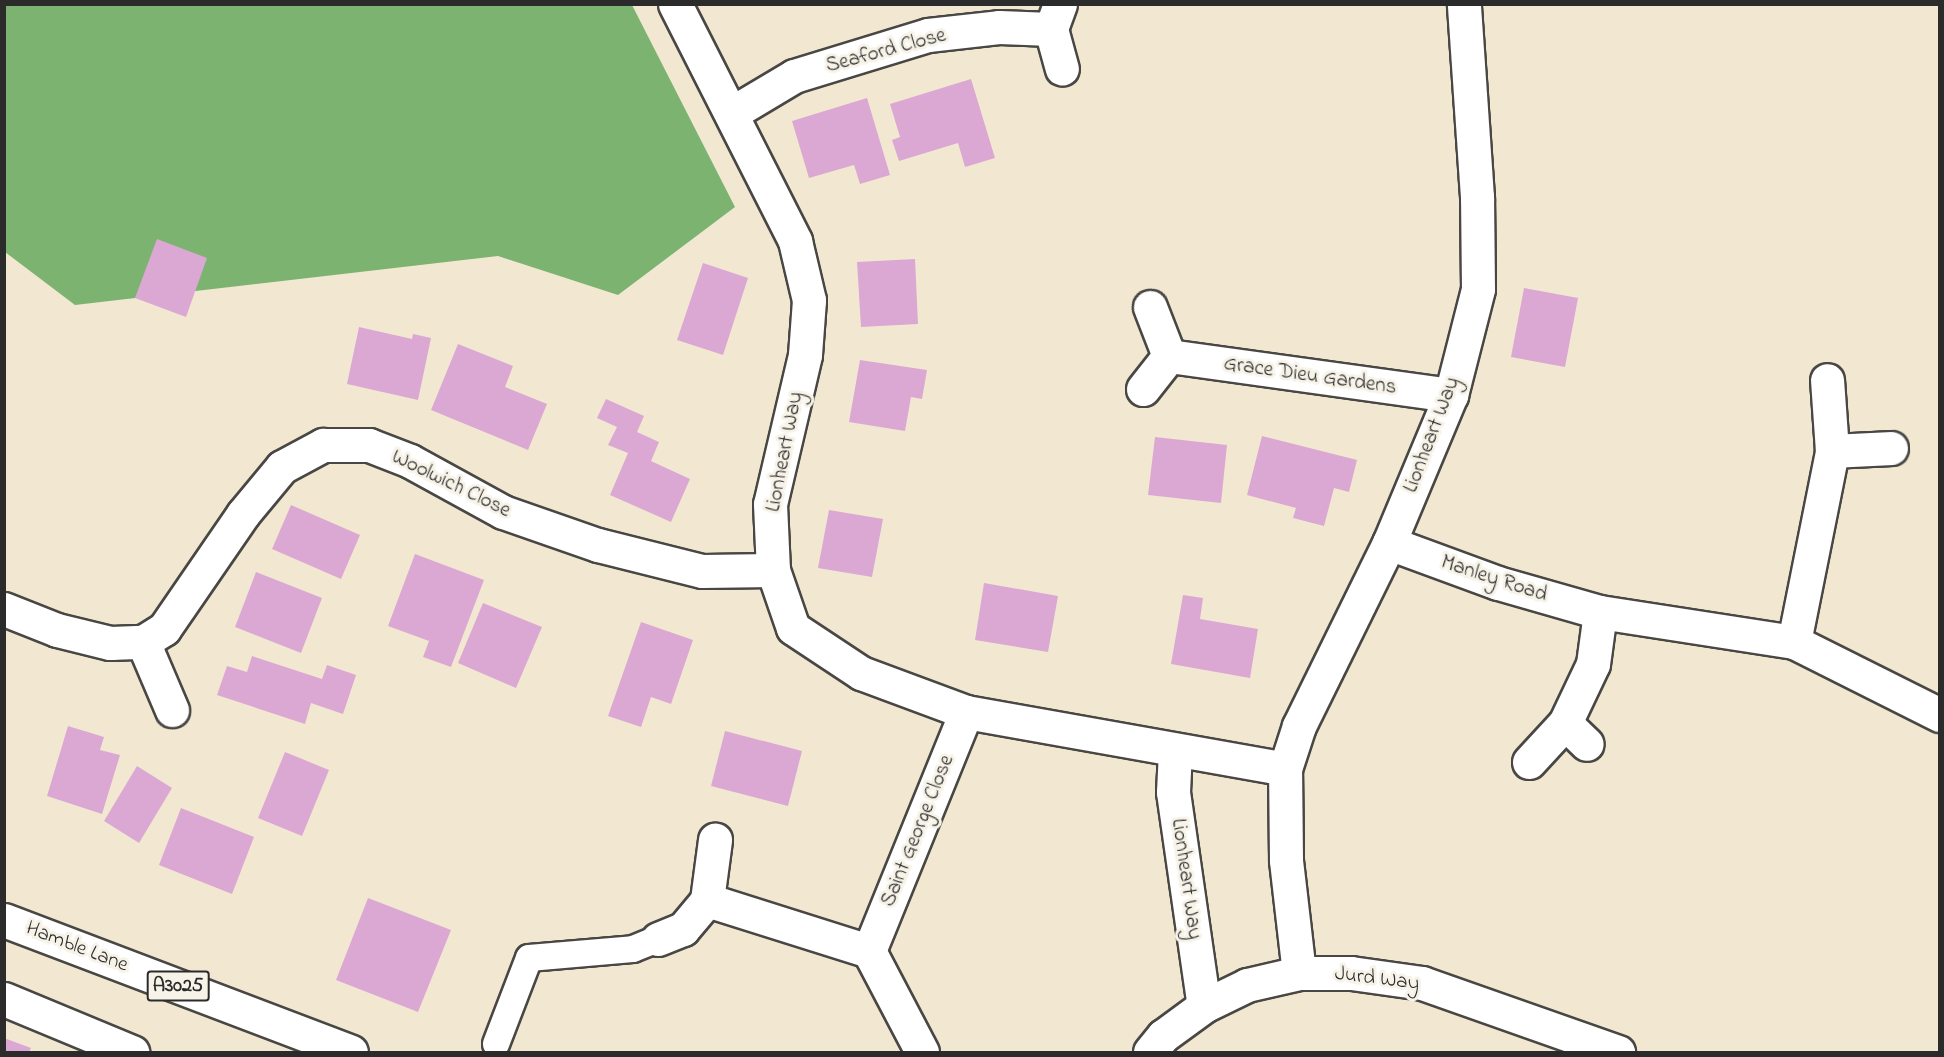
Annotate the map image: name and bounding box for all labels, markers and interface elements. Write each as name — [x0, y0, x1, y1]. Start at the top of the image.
street label: Seaford Close — [823, 23, 949, 79]
street label: Grace Dieu Gardens — [1222, 351, 1398, 401]
street label: Lionheart Way — [1398, 374, 1466, 496]
street label: Lionheart Way — [761, 390, 809, 514]
street label: Woolwich Close — [387, 444, 515, 524]
street label: Manley Road — [1438, 550, 1550, 608]
street label: Saint George Close — [876, 751, 960, 911]
street label: Lionheart Way — [1165, 817, 1207, 941]
street label: Hamble Lane — [22, 916, 132, 978]
street label: Jurd Way — [1333, 961, 1421, 997]
road number: A3025 — [146, 969, 210, 1003]

